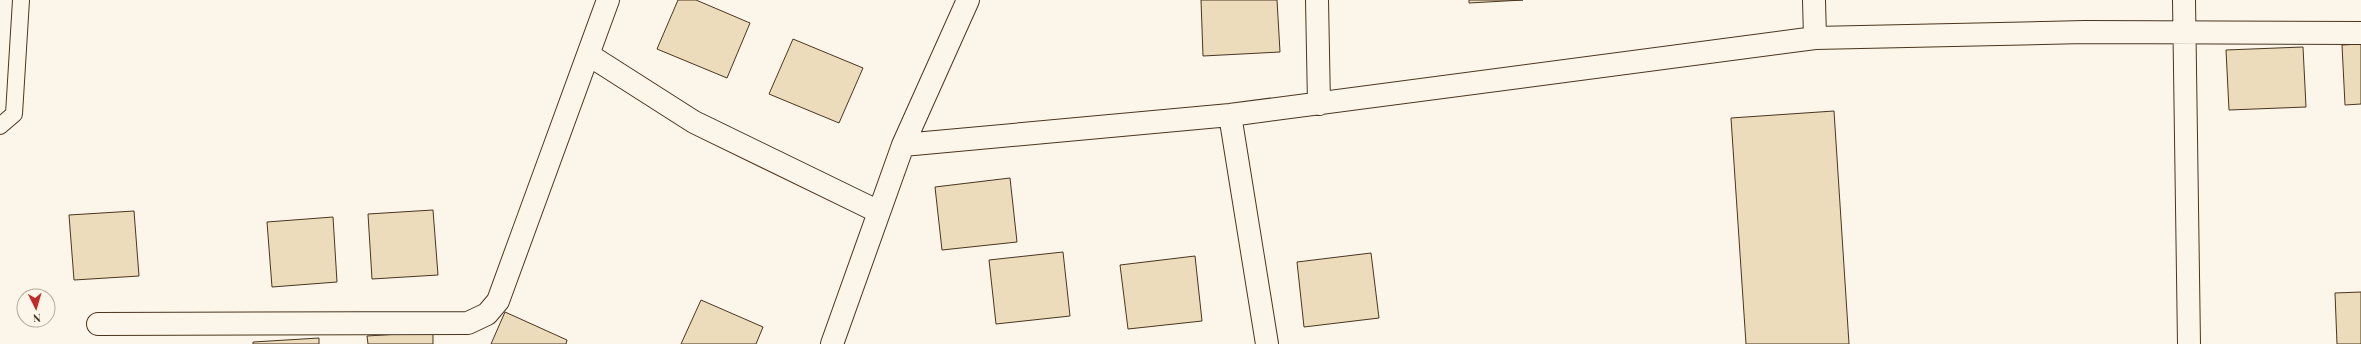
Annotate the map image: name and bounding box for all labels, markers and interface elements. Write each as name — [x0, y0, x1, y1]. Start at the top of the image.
north arrow — [16, 288, 56, 328]
text: N — [32, 311, 42, 326]

